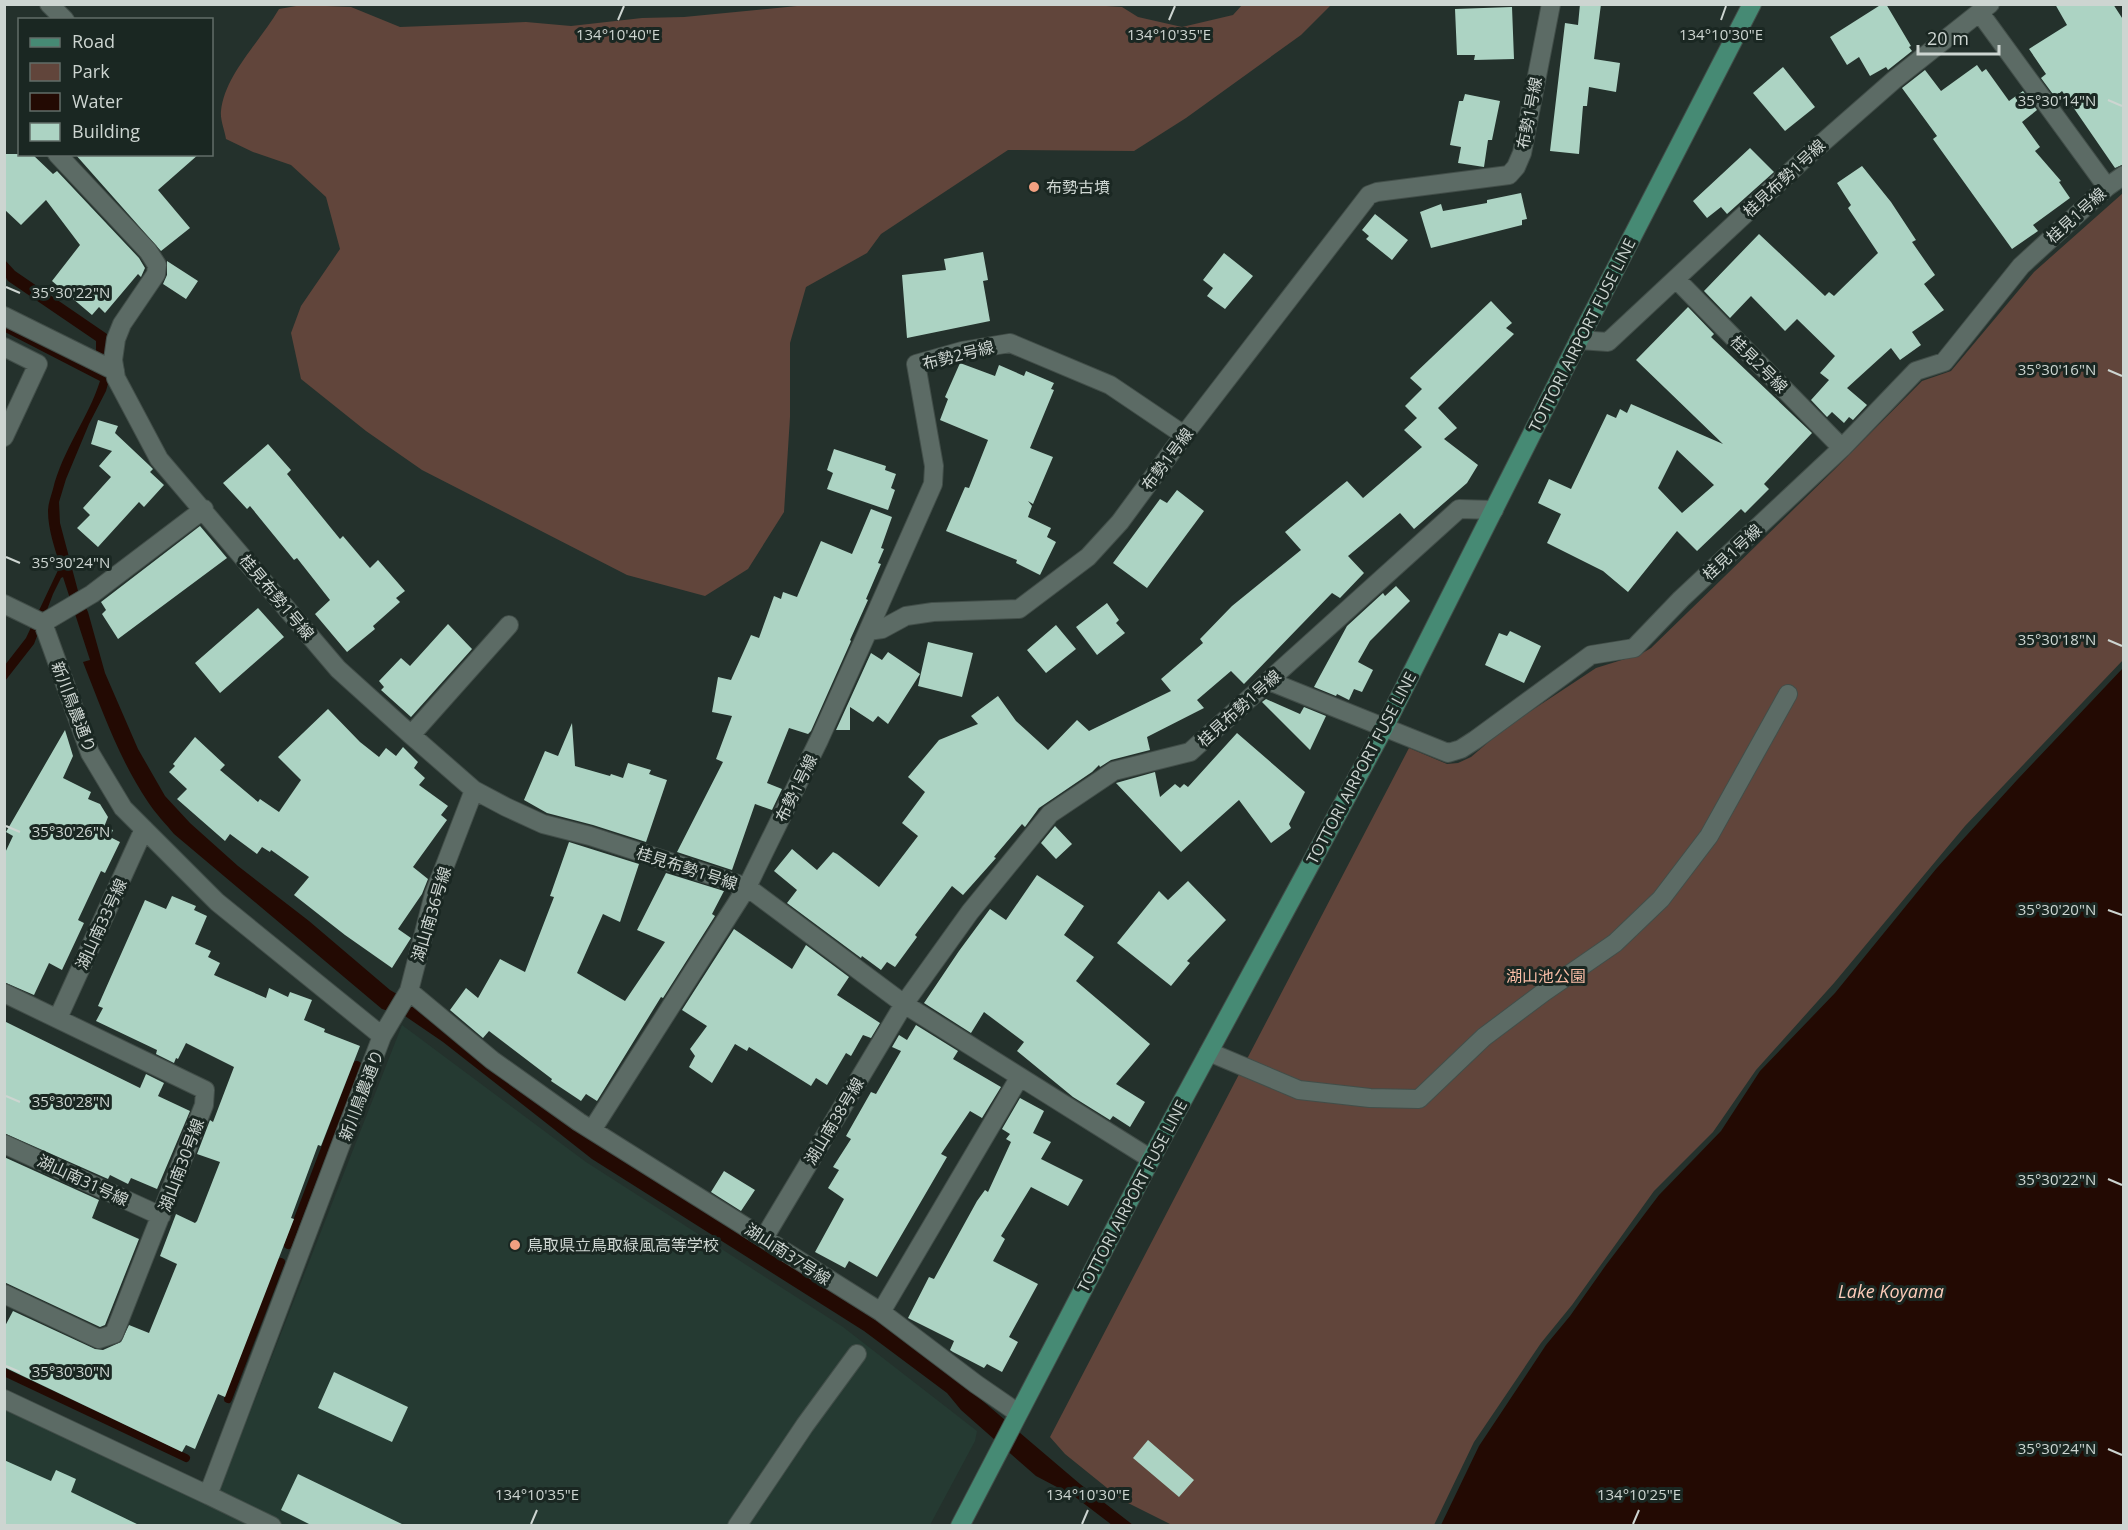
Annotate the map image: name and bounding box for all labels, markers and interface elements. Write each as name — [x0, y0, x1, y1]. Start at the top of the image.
legend — [18, 18, 213, 156]
scale bar — [1918, 18, 1999, 56]
text: 134°10'40"E — [576, 24, 660, 44]
text: 134°10'35"E — [1127, 24, 1211, 44]
text: 134°10'30"E — [1679, 24, 1763, 44]
text: 20 m — [1927, 26, 1969, 50]
text: Road — [72, 29, 115, 53]
text: Park — [72, 59, 110, 83]
street label: 布勢1号線 — [1511, 75, 1547, 151]
text: Water — [72, 89, 123, 113]
text: 35°30'14"N — [2018, 90, 2096, 110]
text: Building — [72, 119, 140, 143]
street label: 桂見布勢1号線 — [1738, 134, 1830, 222]
place label: 布勢古墳 — [1046, 176, 1110, 198]
marker: 布勢古墳 — [1027, 180, 1041, 194]
street label: 桂見1号線 — [2041, 182, 2111, 248]
street label: TOTTORI AIRPORT FUSE LINE — [1523, 234, 1641, 436]
text: 35°30'22"N — [32, 282, 110, 302]
street label: 桂見2号線 — [1725, 330, 1793, 398]
street label: 布勢2号線 — [920, 335, 996, 375]
text: 35°30'16"N — [2018, 359, 2096, 379]
street label: 布勢1号線 — [1136, 423, 1198, 495]
street label: 桂見1号線 — [1698, 519, 1766, 585]
street label: 桂見布勢1号線 — [235, 550, 319, 644]
text: 35°30'24"N — [32, 552, 110, 572]
text: 35°30'18"N — [2018, 629, 2096, 649]
street label: 新川鳥農通り — [47, 658, 101, 756]
street label: 桂見布勢1号線 — [1193, 665, 1285, 751]
street label: TOTTORI AIRPORT FUSE LINE — [1301, 668, 1421, 868]
street label: 布勢1号線 — [770, 750, 822, 826]
text: 35°30'26"N — [32, 821, 110, 841]
street label: 桂見布勢1号線 — [634, 841, 740, 895]
street label: 湖山南36号線 — [406, 864, 456, 964]
street label: 湖山南33号線 — [70, 875, 132, 973]
text: 35°30'20"N — [2018, 899, 2096, 919]
park label: 湖山池公園 — [1506, 965, 1586, 987]
street label: 新川鳥農通り — [334, 1046, 388, 1144]
street label: 湖山南38号線 — [799, 1073, 869, 1169]
text: 35°30'28"N — [32, 1091, 110, 1111]
street label: TOTTORI AIRPORT FUSE LINE — [1072, 1096, 1192, 1296]
street label: 湖山南30号線 — [153, 1115, 209, 1215]
street label: 湖山南31号線 — [34, 1149, 132, 1211]
text: 35°30'22"N — [2018, 1169, 2096, 1189]
street label: 湖山南37号線 — [741, 1218, 835, 1290]
place label: 鳥取県立鳥取緑風高等学校 — [527, 1234, 719, 1256]
marker: 鳥取県立鳥取緑風高等学校 — [508, 1238, 522, 1252]
water label: Lake Koyama — [1838, 1279, 1944, 1303]
text: 35°30'30"N — [32, 1361, 110, 1381]
text: 35°30'24"N — [2018, 1438, 2096, 1458]
text: 134°10'35"E — [495, 1484, 579, 1504]
text: 134°10'30"E — [1046, 1484, 1130, 1504]
text: 134°10'25"E — [1597, 1484, 1681, 1504]

